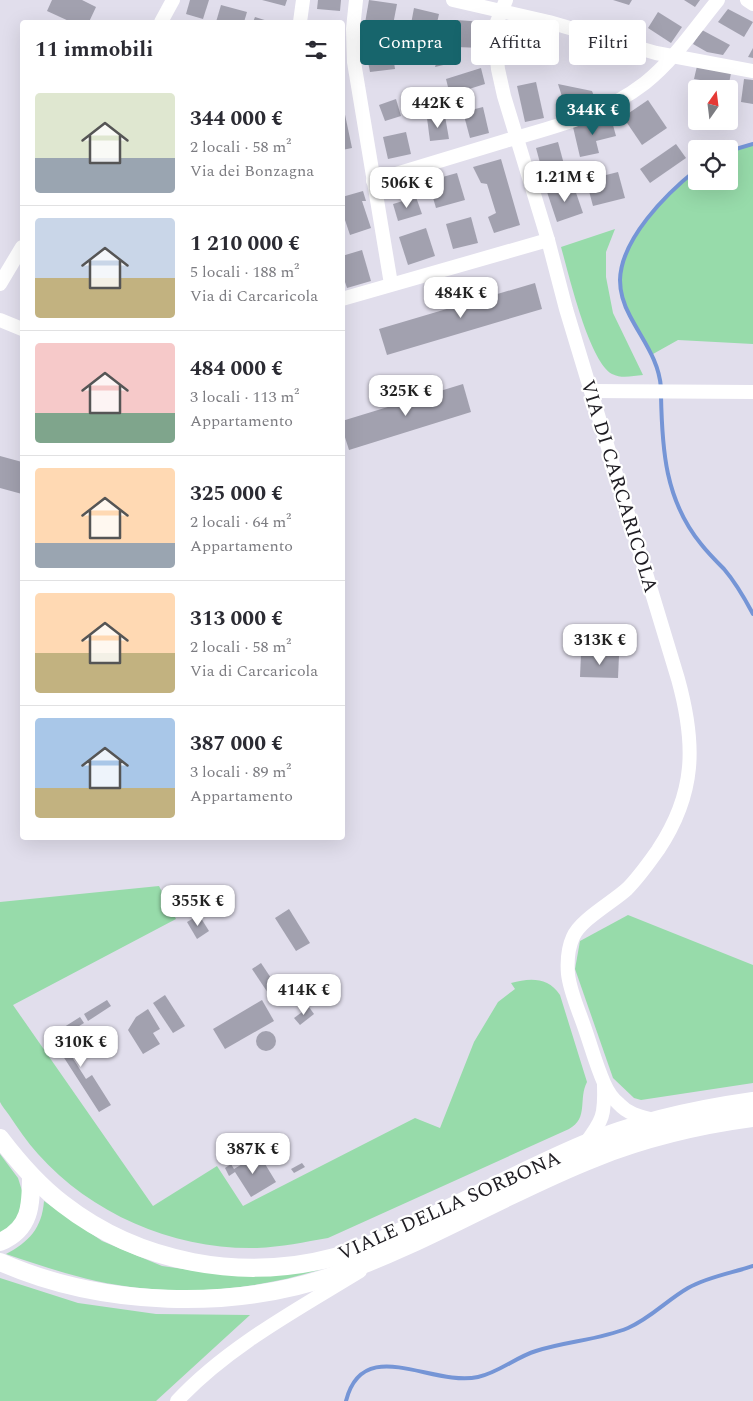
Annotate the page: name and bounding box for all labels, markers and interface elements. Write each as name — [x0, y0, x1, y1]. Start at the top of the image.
chip: Compra — [360, 20, 461, 65]
chip: Affitta — [471, 20, 559, 65]
chip: Filtri — [569, 20, 646, 65]
text: 11 immobili — [35, 34, 153, 66]
icon: filters — [302, 36, 330, 64]
north arrow — [688, 80, 738, 130]
map controls — [688, 80, 738, 190]
pin: 442K € — [397, 86, 479, 129]
text: 442K € — [412, 91, 464, 115]
pin: 344K € — [552, 94, 634, 136]
text: 344K € — [567, 98, 619, 122]
text: 344 000 € — [190, 103, 283, 135]
icon: home — [75, 113, 135, 173]
text: 2 locali · 58 m² — [190, 135, 291, 159]
button: locate — [688, 140, 738, 190]
text: Via dei Bonzagna — [190, 159, 314, 183]
pin: 1.21M € — [519, 160, 611, 203]
text: 1.21M € — [535, 165, 595, 189]
pin: 506K € — [366, 166, 448, 209]
text: 506K € — [381, 171, 433, 195]
text: 1 210 000 € — [190, 228, 300, 260]
icon: home — [75, 238, 135, 298]
text: 5 locali · 188 m² — [190, 260, 299, 284]
pin: 484K € — [420, 276, 502, 319]
text: 484K € — [435, 281, 487, 305]
text: Via di Carcaricola — [190, 284, 318, 308]
text: 484 000 € — [190, 353, 283, 385]
icon: home — [75, 363, 135, 423]
pin: 325K € — [365, 374, 447, 417]
street label: VIA DI CARCARICOLA — [572, 376, 666, 596]
text: 325K € — [380, 379, 432, 403]
text: 3 locali · 113 m² — [190, 385, 299, 409]
text: Appartamento — [190, 409, 293, 433]
text: 325 000 € — [190, 478, 283, 510]
icon: home — [75, 488, 135, 548]
text: 2 locali · 64 m² — [190, 510, 291, 534]
text: Appartamento — [190, 534, 293, 558]
text: 313 000 € — [190, 603, 283, 635]
icon: home — [75, 613, 135, 673]
pin: 313K € — [559, 624, 641, 666]
text: 313K € — [574, 628, 626, 652]
text: 2 locali · 58 m² — [190, 635, 291, 659]
text: Via di Carcaricola — [190, 659, 318, 683]
text: 387 000 € — [190, 728, 283, 760]
icon: home — [75, 738, 135, 798]
text: 3 locali · 89 m² — [190, 760, 291, 784]
text: Appartamento — [190, 784, 293, 808]
pin: 355K € — [157, 884, 239, 927]
text: 355K € — [172, 889, 224, 913]
pin: 414K € — [263, 974, 345, 1016]
text: 414K € — [278, 978, 330, 1002]
pin: 310K € — [40, 1026, 122, 1068]
text: 310K € — [55, 1030, 107, 1054]
pin: 387K € — [212, 1132, 294, 1175]
text: 387K € — [227, 1137, 279, 1161]
street label: VIALE DELLA SORBONA — [333, 1143, 566, 1269]

